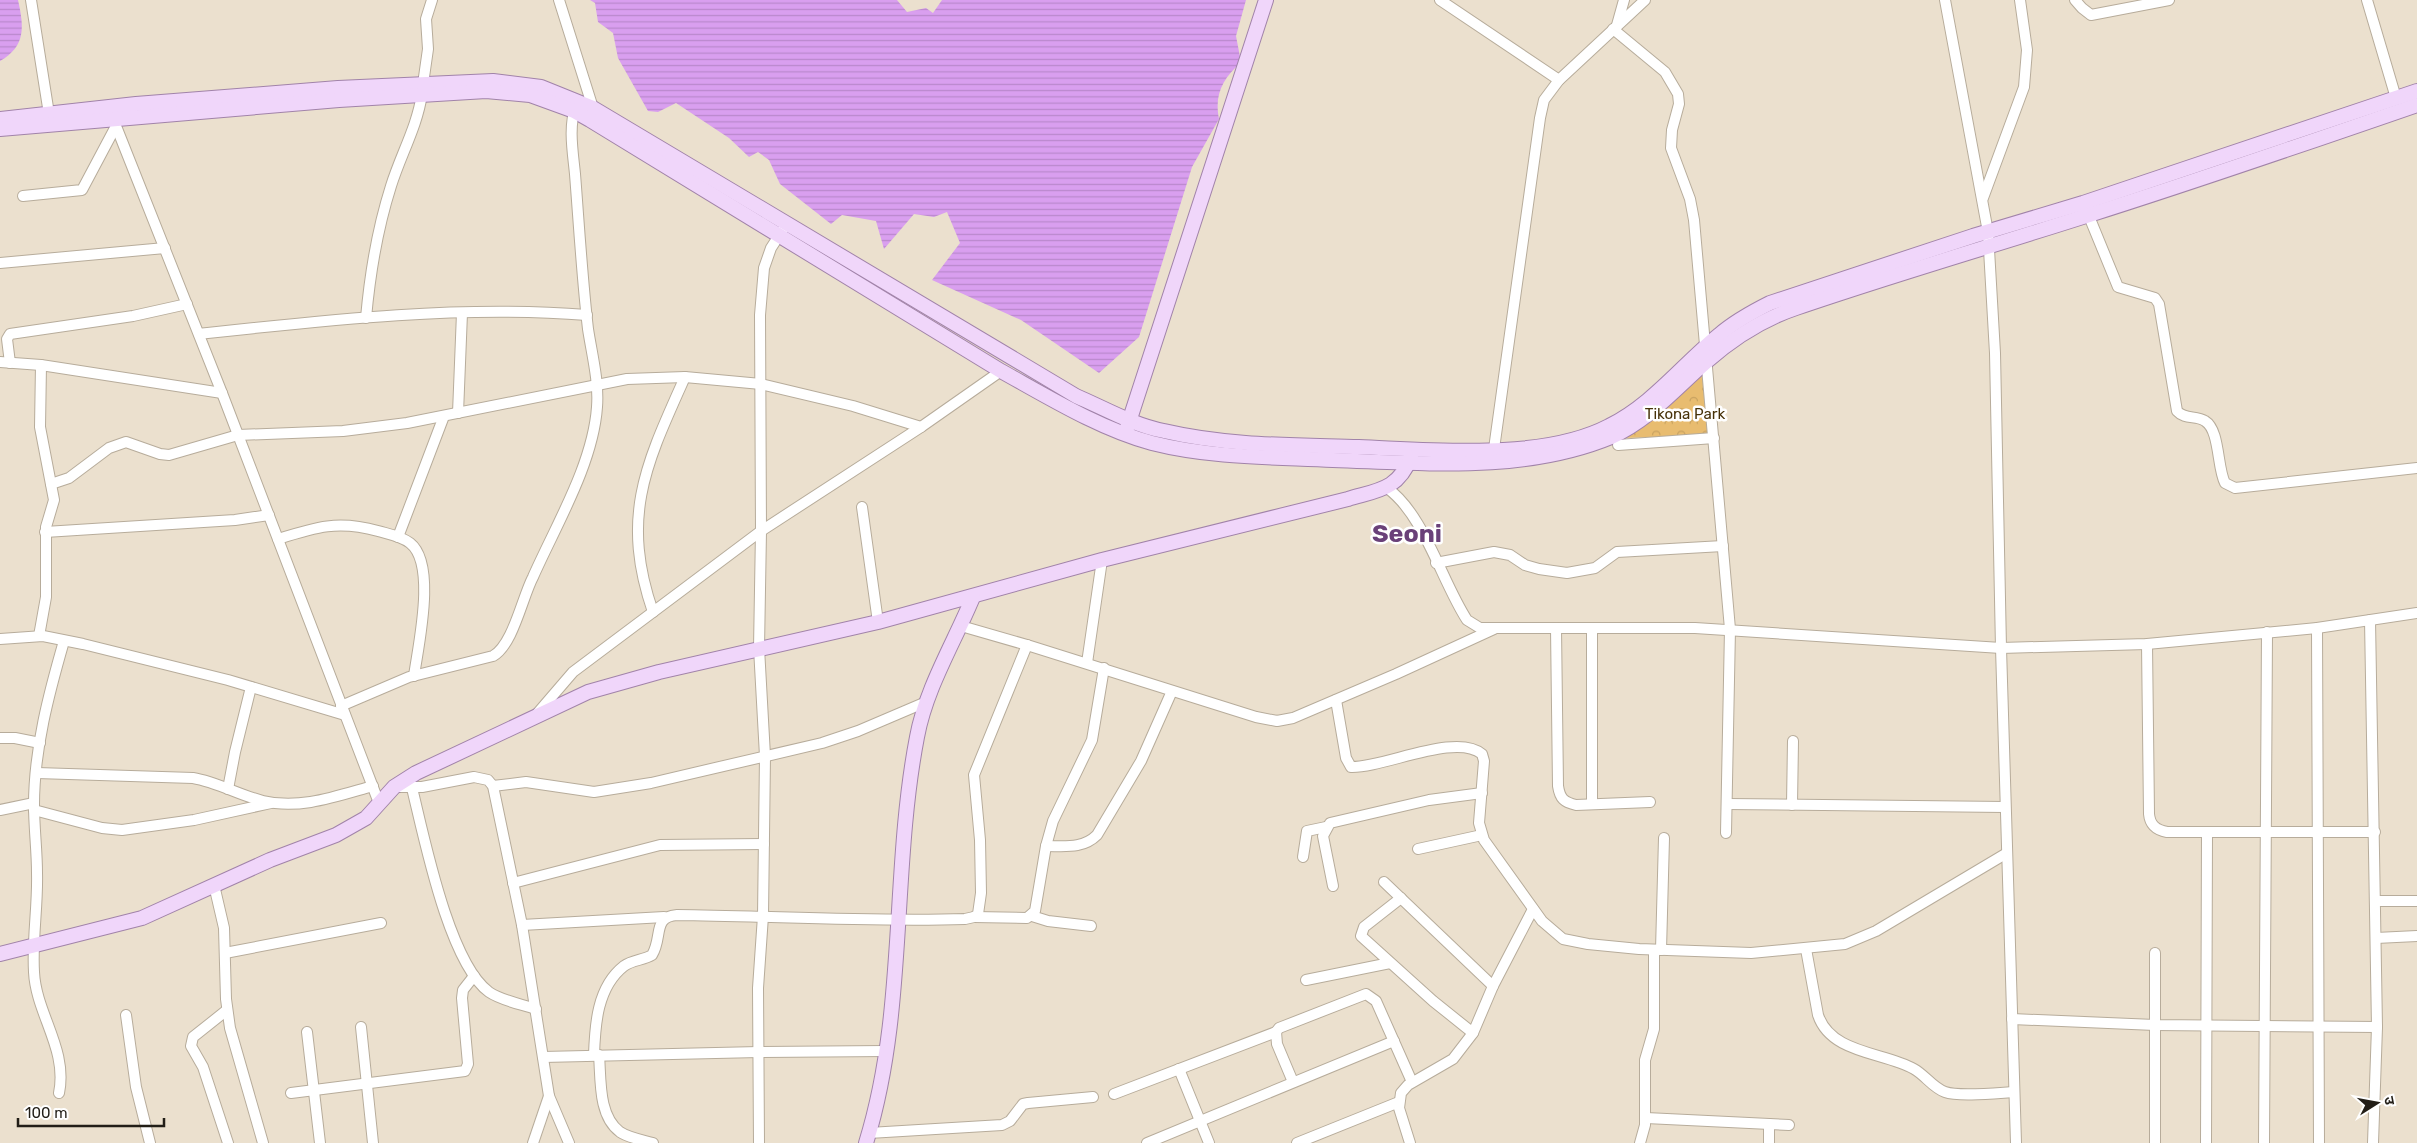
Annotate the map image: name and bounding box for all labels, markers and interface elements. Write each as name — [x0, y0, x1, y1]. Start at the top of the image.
park label: Tikona Park — [1645, 405, 1726, 423]
district label: Seoni — [1372, 519, 1442, 548]
north arrow — [2352, 1078, 2402, 1128]
text: उ — [2380, 1095, 2399, 1107]
scale bar — [18, 1096, 164, 1128]
text: 100 m — [25, 1104, 67, 1122]

